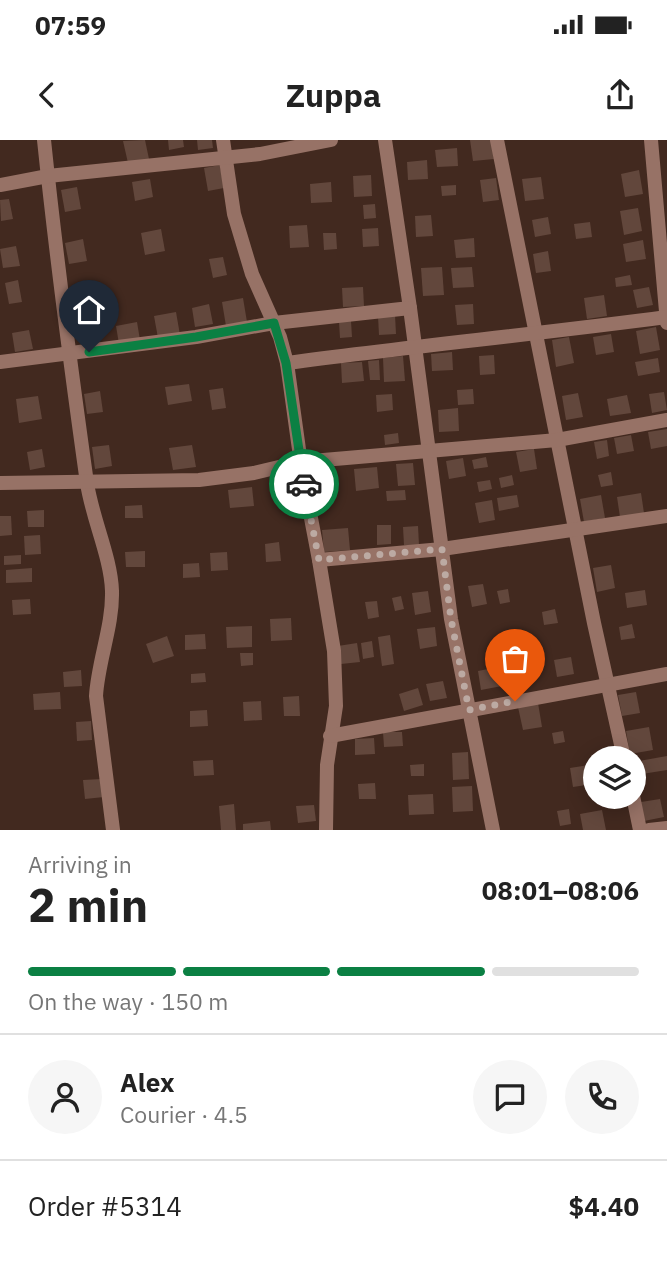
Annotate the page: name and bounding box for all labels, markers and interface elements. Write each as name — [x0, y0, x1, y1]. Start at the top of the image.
text: 07:59 — [35, 8, 106, 42]
text: Zuppa — [286, 74, 381, 116]
icon: back — [28, 76, 66, 114]
icon: share — [601, 76, 639, 114]
pin — [59, 280, 119, 352]
icon: home — [70, 291, 108, 329]
courier — [269, 449, 339, 519]
icon: car — [285, 465, 323, 503]
pin — [485, 629, 545, 701]
icon: bag — [496, 640, 534, 678]
map controls — [583, 746, 646, 809]
button: layers — [583, 746, 646, 809]
text: Arriving in — [28, 849, 132, 879]
text: 08:01–08:06 — [482, 873, 639, 907]
text: 2 min — [28, 875, 148, 935]
text: On the way · 150 m — [28, 986, 228, 1016]
button: person — [28, 1060, 102, 1134]
button: chat — [473, 1060, 547, 1134]
button: phone — [565, 1060, 639, 1134]
text: Alex — [120, 1065, 174, 1099]
text: Courier · 4.5 — [120, 1099, 248, 1129]
text: Order #5314 — [28, 1189, 182, 1223]
text: $4.40 — [569, 1189, 639, 1223]

